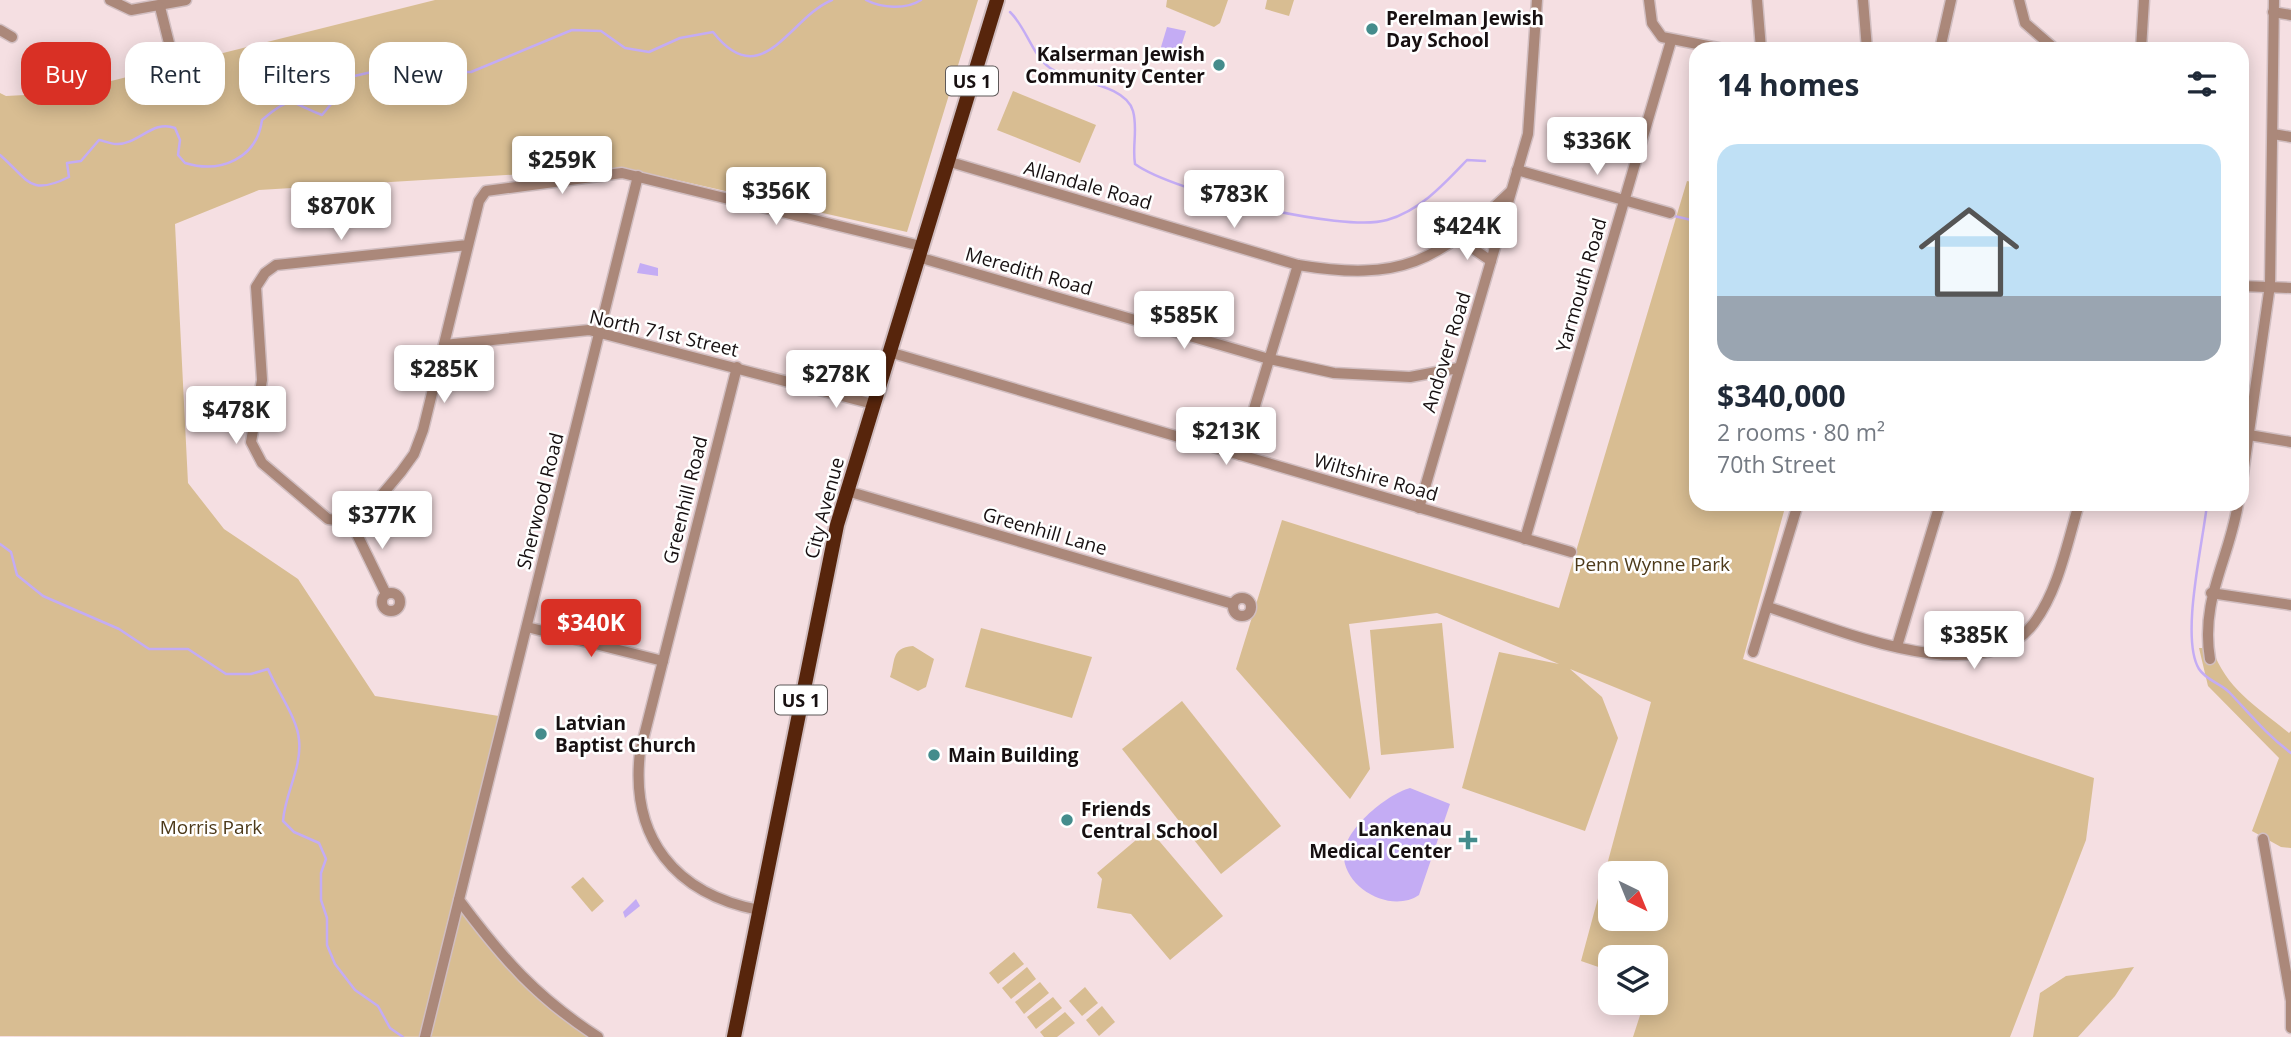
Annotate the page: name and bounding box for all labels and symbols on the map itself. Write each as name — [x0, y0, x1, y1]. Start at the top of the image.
place label: Perelman Jewish Day School — [1386, 5, 1544, 53]
marker: Perelman Jewish Day School — [1364, 21, 1380, 37]
place label: Kalserman Jewish Community Center — [1025, 41, 1205, 89]
marker: Kalserman Jewish Community Center — [1211, 57, 1227, 73]
road number: US 1 — [946, 66, 998, 96]
pin: $336K — [1548, 118, 1646, 177]
pin: $259K — [513, 136, 611, 196]
street label: Allandale Road — [1021, 154, 1155, 216]
pin: $356K — [727, 168, 825, 227]
pin: $783K — [1185, 170, 1283, 230]
pin: $870K — [292, 182, 390, 242]
pin: $424K — [1418, 202, 1516, 262]
street label: Yarmouth Road — [1549, 215, 1613, 355]
street label: Meredith Road — [962, 240, 1096, 302]
street label: Andover Road — [1415, 288, 1477, 416]
pin: $585K — [1135, 292, 1233, 351]
street label: North 71st Street — [587, 303, 741, 363]
pin: $285K — [395, 346, 493, 405]
pin: $278K — [787, 350, 885, 410]
pin: $478K — [187, 386, 285, 446]
pin: $213K — [1177, 407, 1275, 467]
street label: Sherwood Road — [510, 430, 570, 572]
street label: Greenhill Road — [657, 433, 713, 567]
street label: Wiltshire Road — [1311, 447, 1441, 507]
street label: City Avenue — [798, 454, 850, 562]
pin: $377K — [333, 491, 431, 551]
street label: Greenhill Lane — [980, 501, 1110, 561]
park label: Penn Wynne Park — [1574, 551, 1730, 577]
pin: $340K — [542, 600, 640, 659]
pin: $385K — [1925, 612, 2023, 671]
road number: US 1 — [775, 686, 827, 714]
place label: Latvian Baptist Church — [555, 710, 696, 758]
marker: Latvian Baptist Church — [533, 726, 549, 742]
place label: Main Building — [948, 742, 1079, 768]
marker: Main Building — [926, 747, 942, 763]
place label: Friends Central School — [1081, 796, 1218, 844]
marker: Friends Central School — [1059, 812, 1075, 828]
park label: Morris Park — [160, 814, 262, 840]
place label: Lankenau Medical Center — [1309, 816, 1452, 864]
marker: Lankenau Medical Center — [1458, 830, 1478, 850]
north arrow — [1598, 861, 1668, 931]

